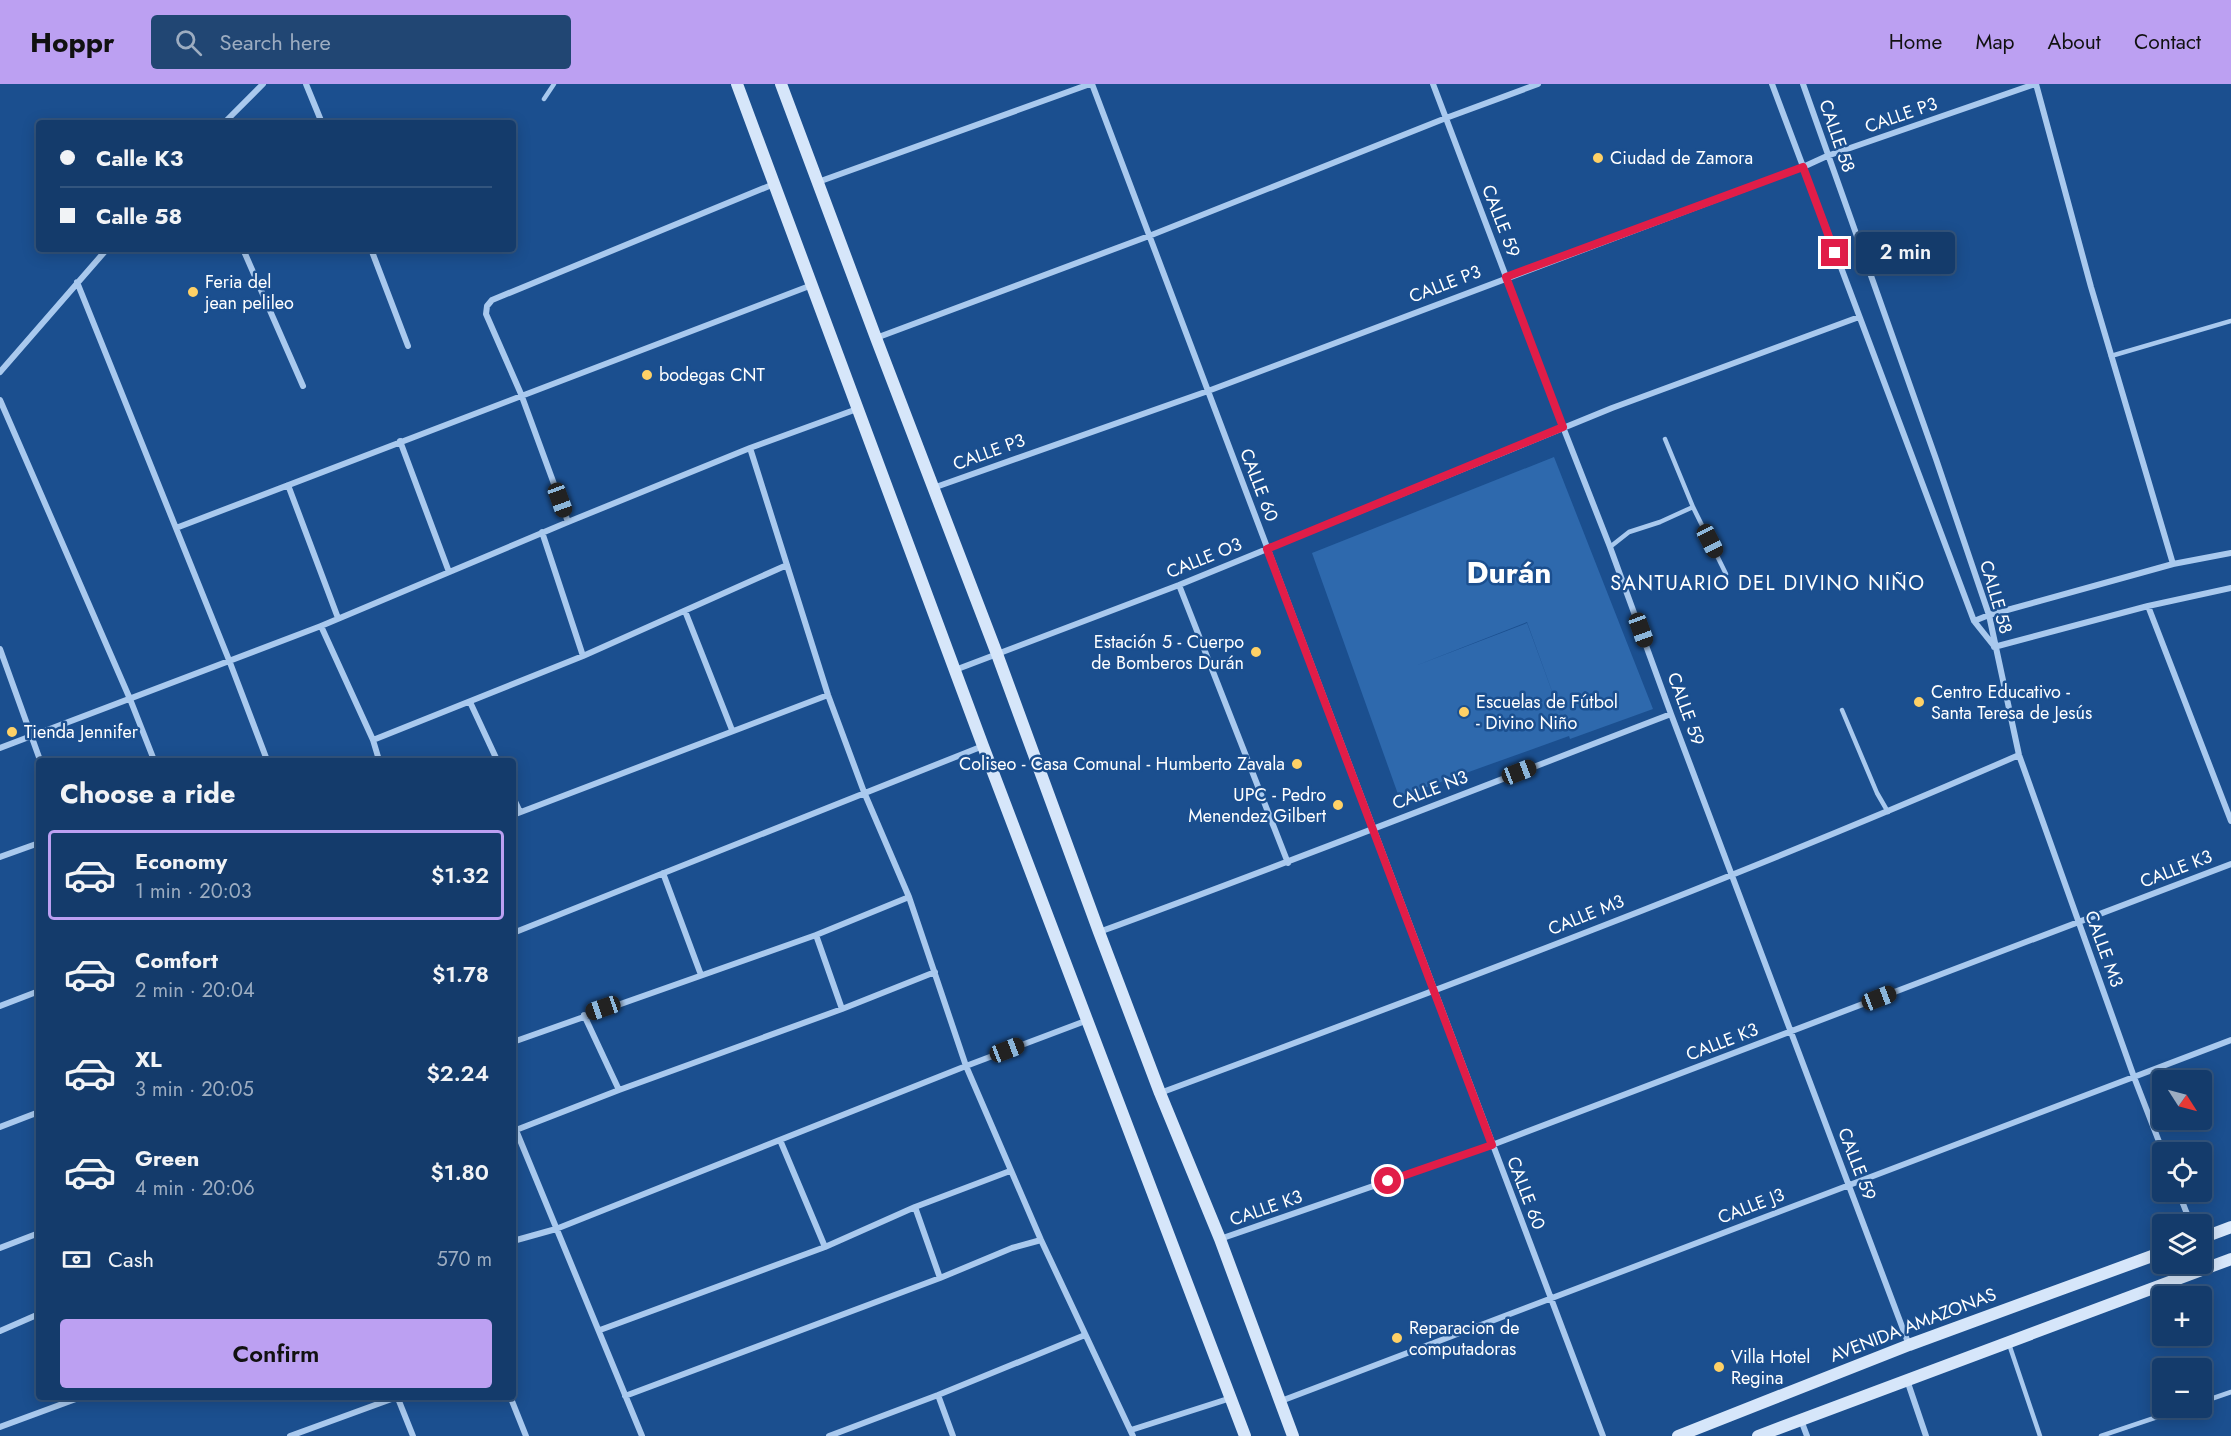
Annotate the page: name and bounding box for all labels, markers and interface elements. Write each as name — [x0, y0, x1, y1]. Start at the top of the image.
search box — [151, 15, 571, 69]
text: Hoppr — [30, 22, 115, 63]
icon: search — [172, 26, 205, 59]
text: Search here — [220, 26, 331, 58]
text: Home — [1889, 27, 1942, 57]
text: Map — [1975, 27, 2015, 57]
text: About — [2048, 27, 2101, 57]
text: Contact — [2134, 27, 2201, 57]
street label: CALLE P3 — [1861, 90, 1941, 140]
street label: CALLE 58 — [1812, 96, 1862, 176]
text: Calle K3 — [96, 142, 183, 174]
place label: Ciudad de Zamora — [1610, 145, 1753, 171]
marker: Ciudad de Zamora — [1591, 151, 1605, 165]
street label: CALLE 59 — [1475, 181, 1527, 261]
text: Calle 58 — [96, 200, 182, 232]
callout: 2 min — [1856, 232, 1955, 274]
text: 2 min — [1880, 238, 1931, 267]
route end — [1821, 239, 1848, 266]
street label: CALLE P3 — [1405, 258, 1485, 310]
place label: Feria del jean pelileo — [203, 269, 294, 316]
marker: Feria del jean pelileo — [186, 285, 200, 299]
place label: bodegas CNT — [659, 362, 765, 388]
marker: bodegas CNT — [640, 368, 654, 382]
street label: CALLE P3 — [949, 427, 1029, 477]
street label: CALLE 60 — [1233, 445, 1285, 526]
car — [545, 480, 575, 520]
car — [1694, 521, 1726, 561]
street label: CALLE O3 — [1162, 531, 1246, 585]
district label: Durán — [1466, 551, 1552, 594]
street label: CALLE 58 — [1973, 557, 2019, 637]
district label: SANTUARIO DEL DIVINO NIÑO — [1610, 569, 1926, 598]
car — [1626, 610, 1656, 650]
place label: Estación 5 - Cuerpo de Bomberos Durán — [1091, 629, 1244, 676]
marker: Estación 5 - Cuerpo de Bomberos Durán — [1249, 645, 1263, 659]
street label: CALLE 59 — [1661, 669, 1711, 749]
place label: Centro Educativo - Santa Teresa de Jesús — [1931, 679, 2092, 726]
place label: Escuelas de Fútbol - Divino Niño — [1476, 689, 1618, 736]
marker: Centro Educativo - Santa Teresa de Jesús — [1912, 695, 1926, 709]
marker: Escuelas de Fútbol - Divino Niño — [1457, 705, 1471, 719]
place label: Tienda Jennifer — [24, 719, 139, 745]
marker: Tienda Jennifer — [5, 725, 19, 739]
place label: Coliseo - Casa Comunal - Humberto Zavala — [959, 751, 1285, 777]
marker: Coliseo - Casa Comunal - Humberto Zavala — [1290, 757, 1304, 771]
car — [1499, 757, 1539, 787]
street label: CALLE N3 — [1388, 764, 1472, 816]
text: Choose a ride — [60, 774, 235, 813]
place label: UPC - Pedro Menendez Gilbert — [1188, 782, 1327, 829]
marker: UPC - Pedro Menendez Gilbert — [1331, 798, 1345, 812]
street label: CALLE K3 — [2136, 843, 2216, 895]
text: Economy — [135, 845, 227, 877]
icon: car — [63, 848, 117, 902]
text: $1.32 — [431, 859, 489, 891]
text: 1 min · 20:03 — [135, 877, 252, 906]
street label: CALLE M3 — [1544, 888, 1628, 942]
street label: CALLE M3 — [2078, 907, 2130, 991]
text: Comfort — [135, 944, 218, 976]
icon: car — [63, 947, 117, 1001]
text: $1.78 — [432, 958, 489, 990]
text: 2 min · 20:04 — [135, 976, 255, 1005]
car — [1859, 983, 1899, 1013]
car — [583, 994, 623, 1022]
street label: CALLE K3 — [1682, 1016, 1762, 1068]
car — [987, 1035, 1027, 1065]
text: XL — [135, 1043, 162, 1075]
icon: car — [63, 1046, 117, 1100]
text: $2.24 — [426, 1057, 489, 1089]
north arrow — [2152, 1070, 2212, 1130]
map controls — [2152, 1070, 2212, 1418]
text: 3 min · 20:05 — [135, 1075, 254, 1104]
street label: CALLE 59 — [1831, 1124, 1883, 1204]
text: Green — [135, 1142, 199, 1174]
button: locate — [2152, 1142, 2212, 1202]
icon: car — [63, 1145, 117, 1199]
street label: CALLE 60 — [1500, 1153, 1552, 1234]
text: $1.80 — [430, 1156, 489, 1188]
route start — [1374, 1167, 1401, 1194]
text: 4 min · 20:06 — [135, 1174, 255, 1203]
street label: CALLE J3 — [1714, 1181, 1788, 1231]
street label: CALLE K3 — [1226, 1183, 1306, 1233]
button: layers — [2152, 1214, 2212, 1274]
icon: cash — [60, 1243, 93, 1276]
text: Cash — [108, 1243, 154, 1275]
text: 570 m — [437, 1245, 492, 1274]
street label: AVENIDA AMAZONAS — [1826, 1281, 2000, 1369]
button: + — [2152, 1286, 2212, 1346]
place label: Reparacion de computadoras — [1409, 1315, 1520, 1362]
button: Confirm — [60, 1319, 492, 1388]
marker: Reparacion de computadoras — [1390, 1331, 1404, 1345]
place label: Villa Hotel Regina — [1731, 1344, 1810, 1391]
button: − — [2152, 1358, 2212, 1418]
marker: Villa Hotel Regina — [1712, 1360, 1726, 1374]

